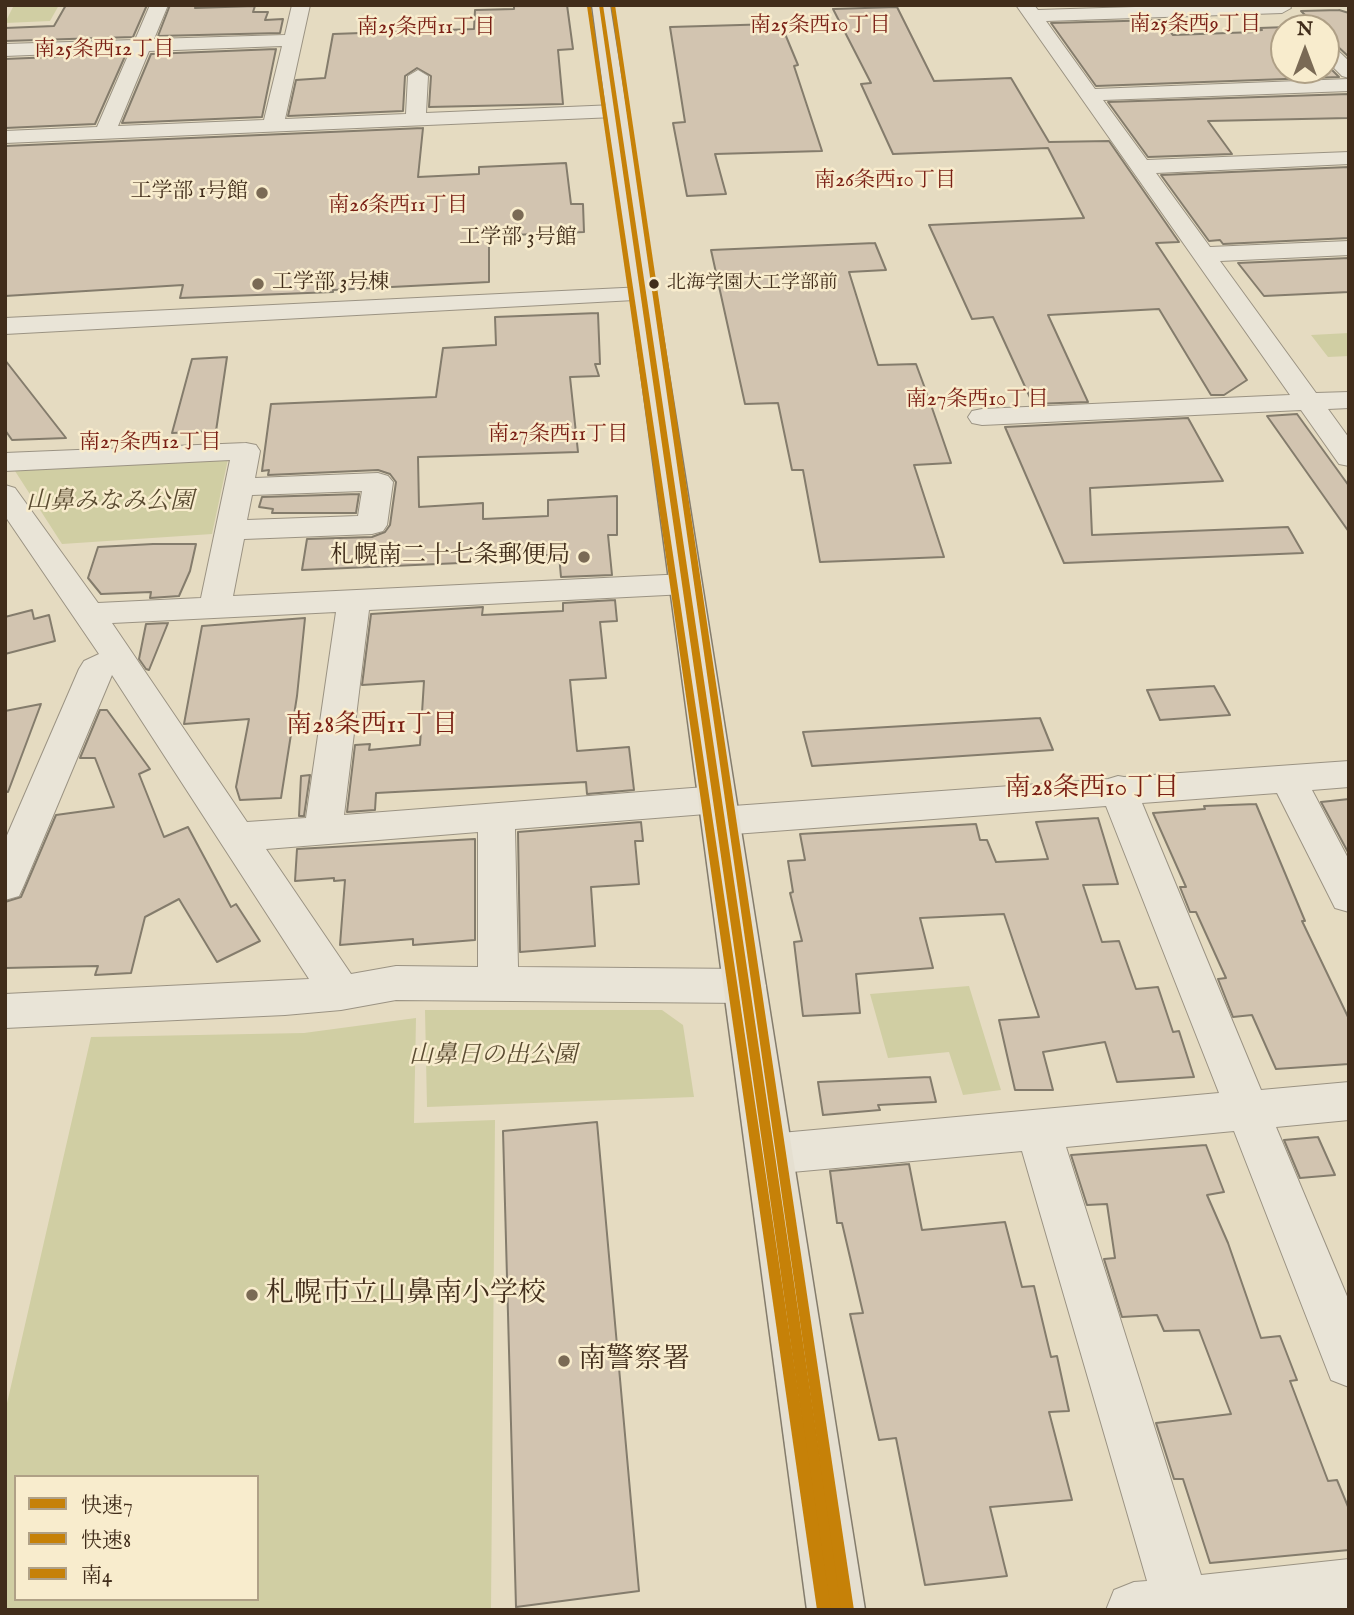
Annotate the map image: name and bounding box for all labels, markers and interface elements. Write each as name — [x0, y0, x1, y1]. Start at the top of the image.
district label: 南25条西9丁目 — [1129, 13, 1261, 39]
district label: 南25条西10丁目 — [750, 14, 890, 40]
north arrow — [1270, 14, 1340, 84]
district label: 南25条西11丁目 — [357, 16, 495, 42]
text: N — [1297, 18, 1313, 42]
district label: 南25条西12丁目 — [34, 38, 174, 64]
district label: 南26条西10丁目 — [814, 169, 956, 195]
place label: 工学部 1号館 — [131, 180, 248, 206]
marker: 工学部 1号館 — [254, 185, 270, 201]
district label: 南26条西11丁目 — [328, 194, 468, 220]
marker: 工学部 3号館 — [510, 207, 526, 223]
place label: 工学部 3号館 — [459, 226, 577, 252]
place label: 工学部 3号棟 — [272, 271, 389, 297]
place label: 北海学園大工学部前 — [667, 273, 838, 295]
marker: 工学部 3号棟 — [250, 276, 266, 292]
marker: 北海学園大工学部前 — [647, 277, 661, 291]
district label: 南27条西10丁目 — [906, 388, 1048, 414]
district label: 南27条西11丁目 — [488, 423, 628, 449]
district label: 南27条西12丁目 — [79, 431, 221, 457]
park label: 山鼻みなみ公園 — [26, 489, 194, 517]
place label: 札幌南二十七条郵便局 — [330, 543, 570, 571]
marker: 札幌南二十七条郵便局 — [576, 549, 592, 565]
district label: 南28条西11丁目 — [286, 711, 458, 743]
district label: 南28条西10丁目 — [1005, 774, 1179, 806]
park label: 山鼻日の出公園 — [409, 1043, 577, 1071]
place label: 札幌市立山鼻南小学校 — [266, 1278, 546, 1312]
marker: 札幌市立山鼻南小学校 — [244, 1287, 260, 1303]
place label: 南警察署 — [578, 1344, 690, 1378]
marker: 南警察署 — [556, 1353, 572, 1369]
legend — [14, 1475, 259, 1601]
text: 快速7 — [81, 1493, 133, 1520]
text: 快速8 — [81, 1528, 131, 1555]
text: 南4 — [81, 1563, 112, 1590]

